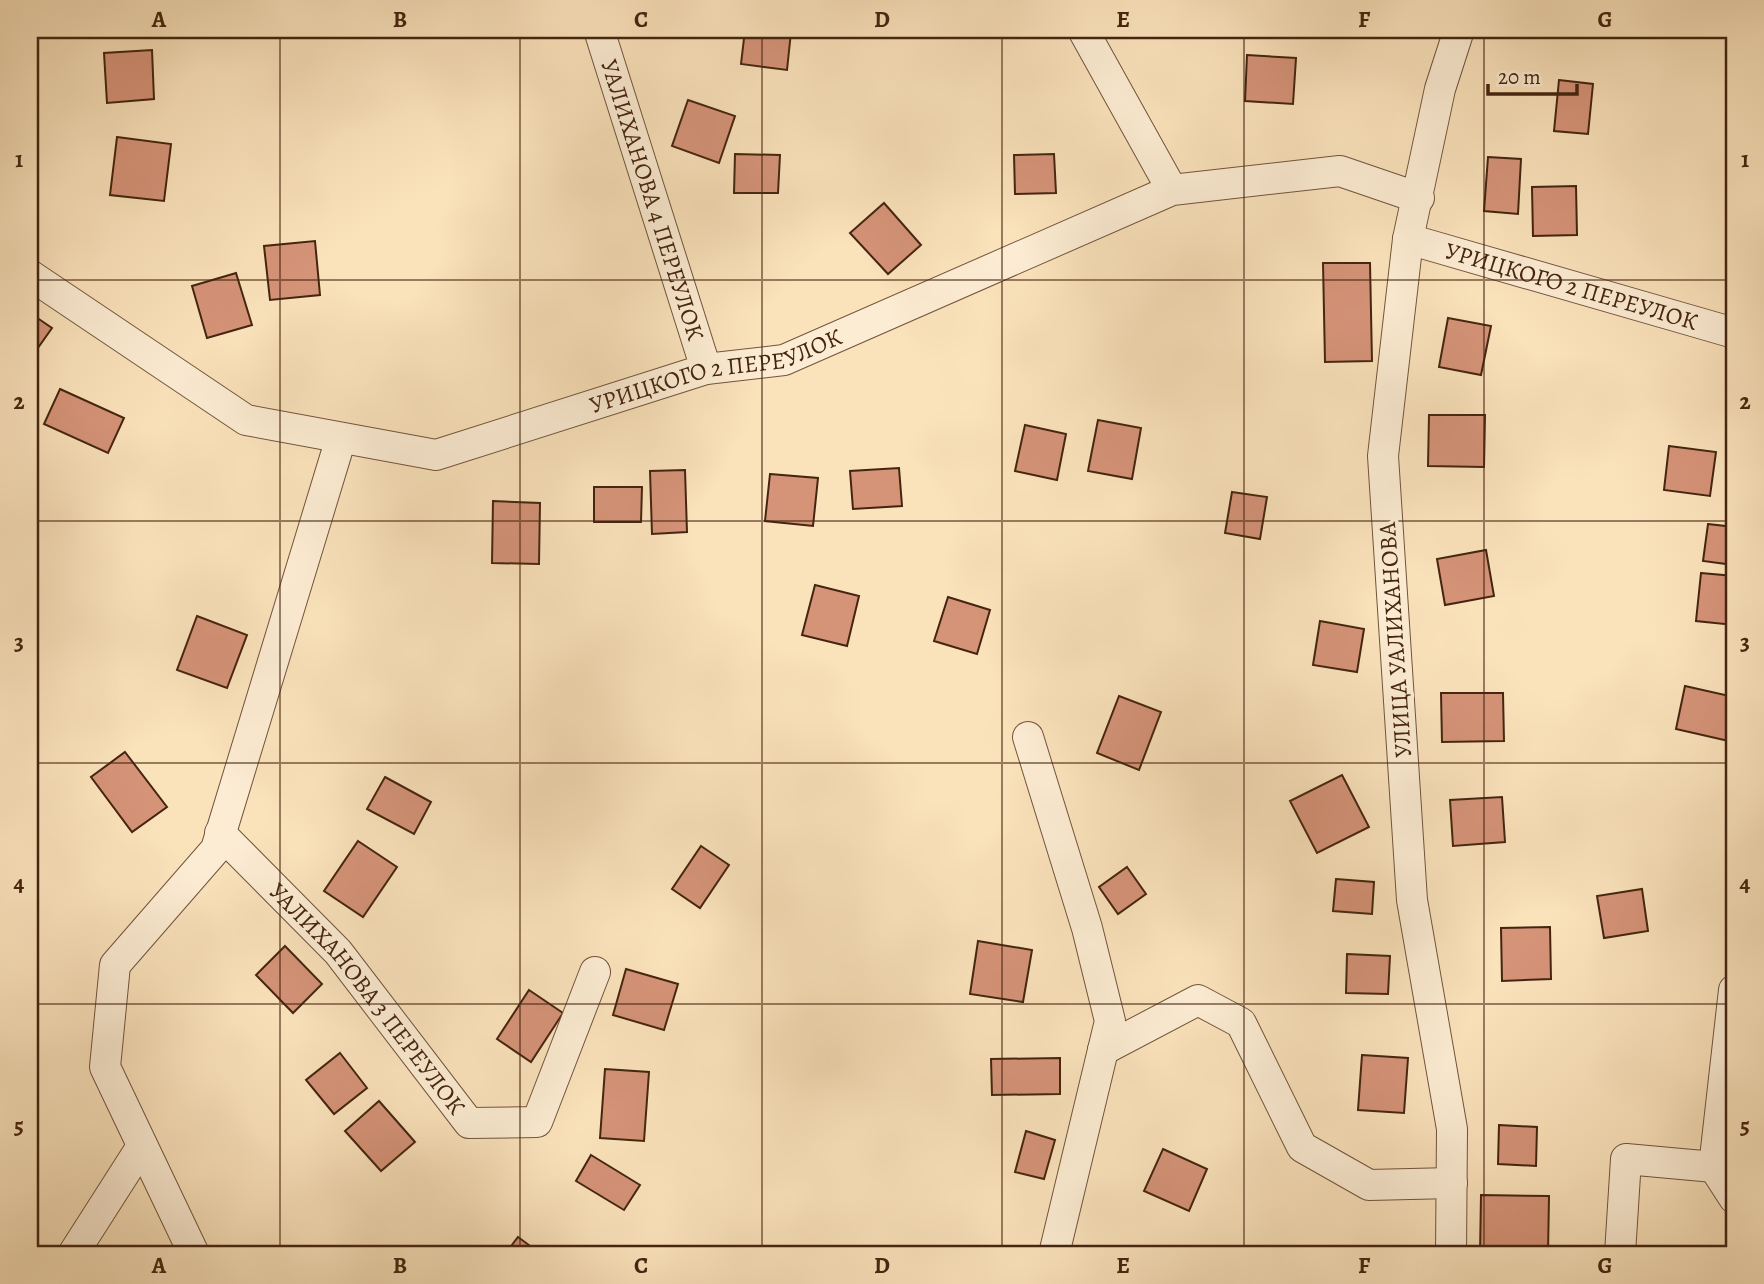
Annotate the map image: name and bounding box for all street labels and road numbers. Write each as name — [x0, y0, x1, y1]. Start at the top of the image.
street label: УАЛИХАНОВА 4 ПЕРЕУЛОК — [593, 55, 712, 345]
street label: УРИЦКОГО 2 ПЕРЕУЛОК — [1441, 234, 1702, 338]
street label: УРИЦКОГО 2 ПЕРЕУЛОК — [585, 320, 847, 421]
street label: УЛИЦА УАЛИХАНОВА — [1371, 520, 1419, 759]
street label: УАЛИХАНОВА 3 ПЕРЕУЛОК — [262, 876, 473, 1121]

